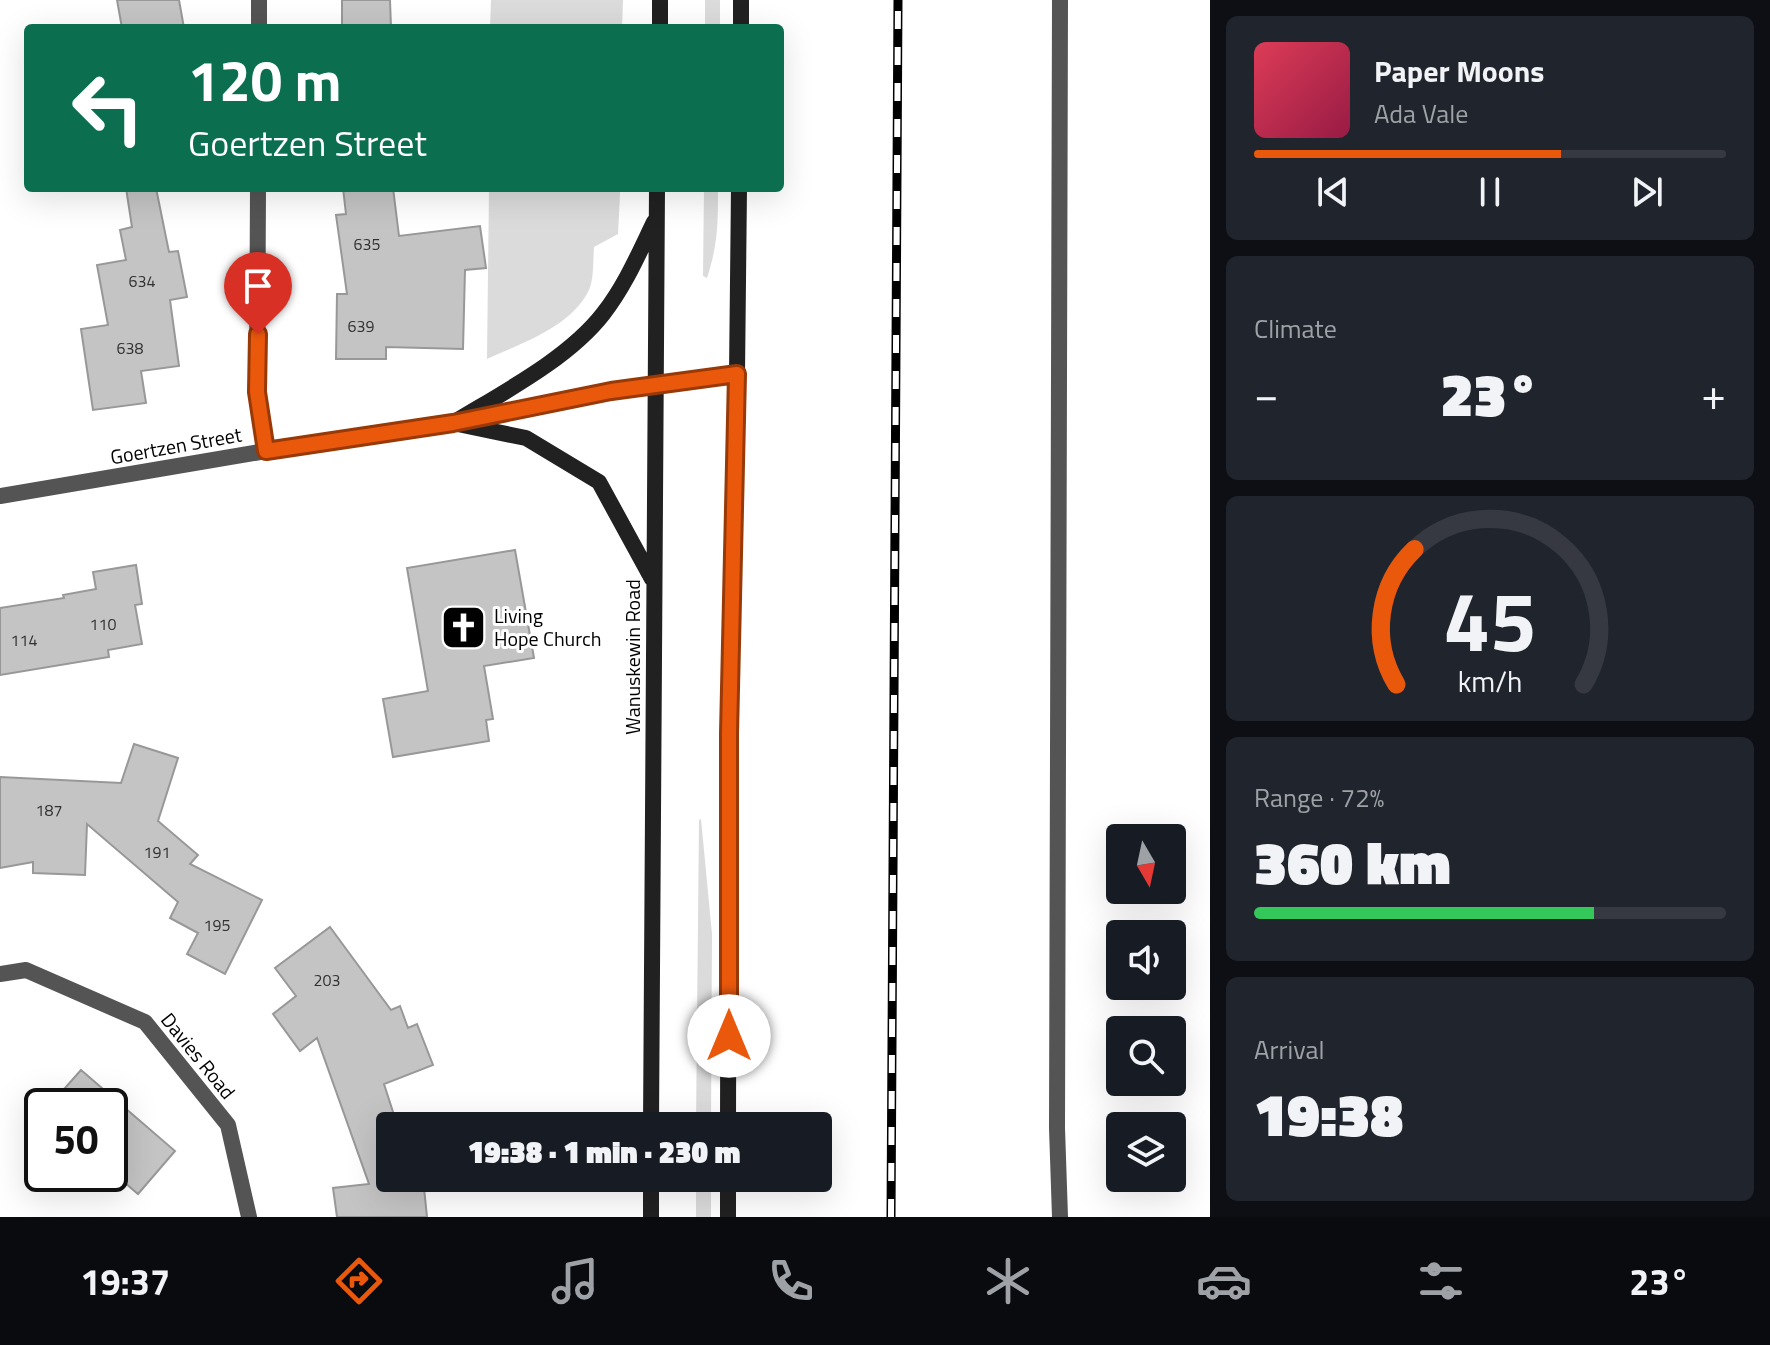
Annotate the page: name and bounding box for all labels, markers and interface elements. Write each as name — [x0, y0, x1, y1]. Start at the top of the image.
text: 120 m — [188, 38, 341, 123]
text: Paper Moons — [1374, 48, 1544, 94]
icon: left — [56, 56, 160, 160]
text: Ada Vale — [1374, 94, 1468, 133]
text: Goertzen Street — [188, 115, 427, 170]
icon: previous — [1311, 170, 1355, 214]
icon: pause — [1468, 170, 1512, 214]
icon: next — [1625, 170, 1669, 214]
house number: 635 — [354, 232, 380, 256]
pin — [224, 252, 292, 334]
icon: arrive — [236, 264, 280, 308]
house number: 634 — [129, 269, 155, 293]
text: Climate — [1254, 309, 1337, 348]
house number: 639 — [348, 314, 374, 338]
house number: 638 — [117, 336, 143, 360]
text: 23° — [1441, 348, 1540, 439]
text: − — [1254, 360, 1279, 427]
text: + — [1701, 360, 1726, 427]
street label: Goertzen Street — [108, 419, 244, 472]
text: 45 — [1443, 556, 1537, 682]
street label: Wanuskewin Road — [617, 579, 648, 735]
place label: Living Hope Church — [494, 600, 601, 654]
church icon: Living Hope Church — [439, 604, 487, 652]
house number: 110 — [90, 612, 116, 636]
house number: 114 — [11, 628, 37, 652]
text: km/h — [1458, 660, 1522, 703]
text: Range · 72% — [1254, 778, 1384, 817]
house number: 187 — [36, 798, 62, 822]
text: 360 km — [1254, 816, 1451, 907]
north arrow — [1106, 824, 1186, 904]
map controls — [1106, 824, 1186, 1192]
house number: 191 — [144, 840, 170, 864]
house number: 195 — [204, 913, 230, 937]
button: sound — [1106, 920, 1186, 1000]
house number: 203 — [314, 968, 340, 992]
position arrow — [687, 994, 771, 1078]
street label: Davies Road — [154, 1006, 243, 1106]
button: search — [1106, 1016, 1186, 1096]
text: Arrival — [1254, 1030, 1325, 1069]
text: 19:38 — [1254, 1068, 1403, 1159]
speed limit sign: 50 — [24, 1088, 128, 1192]
button: layers — [1106, 1112, 1186, 1192]
text: 19:38 · 1 min · 230 m — [468, 1129, 740, 1175]
icon: directions — [331, 1253, 387, 1309]
icon: music — [547, 1253, 603, 1309]
icon: phone — [763, 1253, 819, 1309]
icon: climate — [980, 1253, 1036, 1309]
icon: car — [1196, 1253, 1252, 1309]
icon: filters — [1413, 1253, 1469, 1309]
text: 19:37 — [80, 1254, 170, 1309]
text: 23° — [1629, 1254, 1690, 1309]

